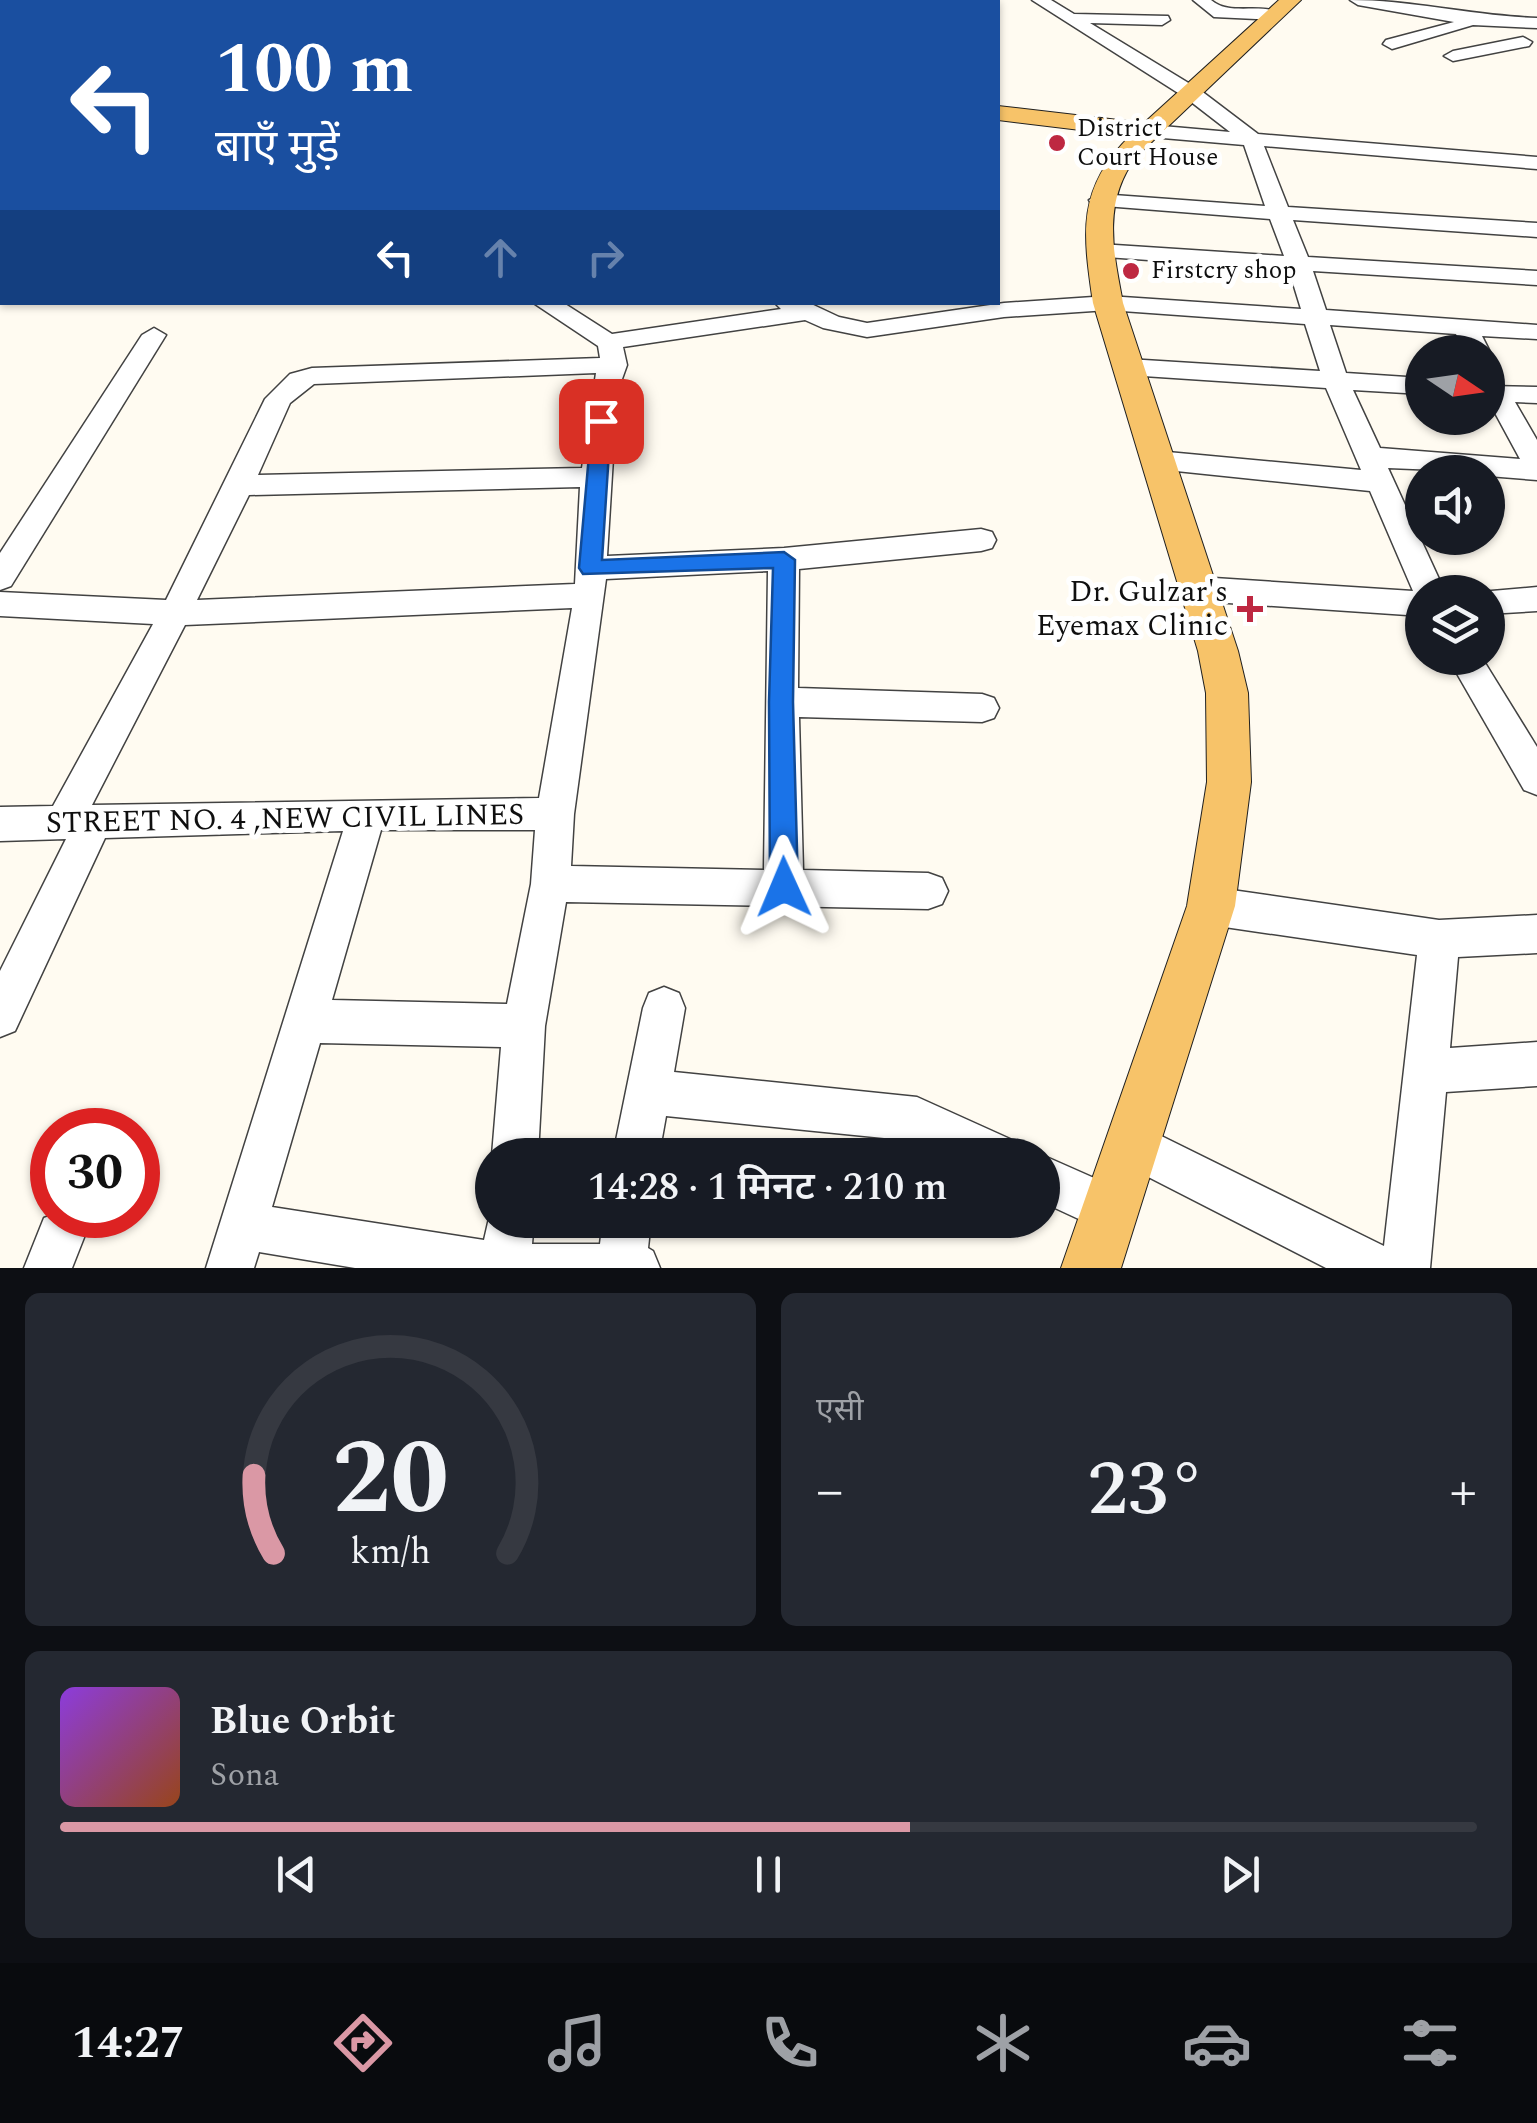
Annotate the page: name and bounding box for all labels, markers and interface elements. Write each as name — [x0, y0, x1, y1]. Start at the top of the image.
text: 100 m — [215, 17, 413, 123]
icon: left — [50, 40, 180, 170]
place label: District Court House — [1077, 110, 1218, 177]
text: बाएँ मुड़ें — [215, 113, 339, 182]
marker: District Court House — [1046, 132, 1068, 154]
icon: left — [368, 230, 423, 285]
icon: ahead — [473, 230, 528, 285]
icon: right — [578, 230, 633, 285]
place label: Firstcry shop — [1151, 252, 1296, 290]
marker: Firstcry shop — [1120, 260, 1142, 282]
north arrow — [1405, 335, 1505, 435]
map controls — [1405, 335, 1505, 675]
pin — [559, 379, 644, 464]
icon: arrive — [574, 394, 629, 449]
button: sound — [1405, 455, 1505, 555]
place label: Dr. Gulzar's Eyemax Clinic — [1036, 569, 1228, 649]
button: layers — [1405, 575, 1505, 675]
marker: Dr. Gulzar's Eyemax Clinic — [1237, 596, 1263, 622]
street label: STREET NO. 4 ,NEW CIVIL LINES — [45, 792, 525, 846]
position arrow — [732, 835, 836, 939]
speed limit sign: 30 — [30, 1108, 160, 1238]
text: 14:28 · 1 मिनट · 210 m — [588, 1159, 947, 1217]
text: एसी — [816, 1386, 864, 1435]
text: 20 — [332, 1401, 449, 1559]
text: 23° — [1088, 1434, 1205, 1548]
text: − — [816, 1450, 844, 1533]
text: + — [1449, 1450, 1477, 1533]
text: km/h — [350, 1525, 431, 1580]
text: Blue Orbit — [210, 1693, 395, 1751]
text: Sona — [210, 1751, 279, 1800]
icon: previous — [269, 1847, 324, 1902]
icon: pause — [741, 1847, 796, 1902]
icon: next — [1213, 1847, 1268, 1902]
icon: directions — [328, 2008, 398, 2078]
icon: music — [542, 2008, 612, 2078]
icon: phone — [755, 2008, 825, 2078]
icon: climate — [968, 2008, 1038, 2078]
icon: car — [1182, 2008, 1252, 2078]
icon: filters — [1395, 2008, 1465, 2078]
text: 14:27 — [72, 2009, 185, 2078]

